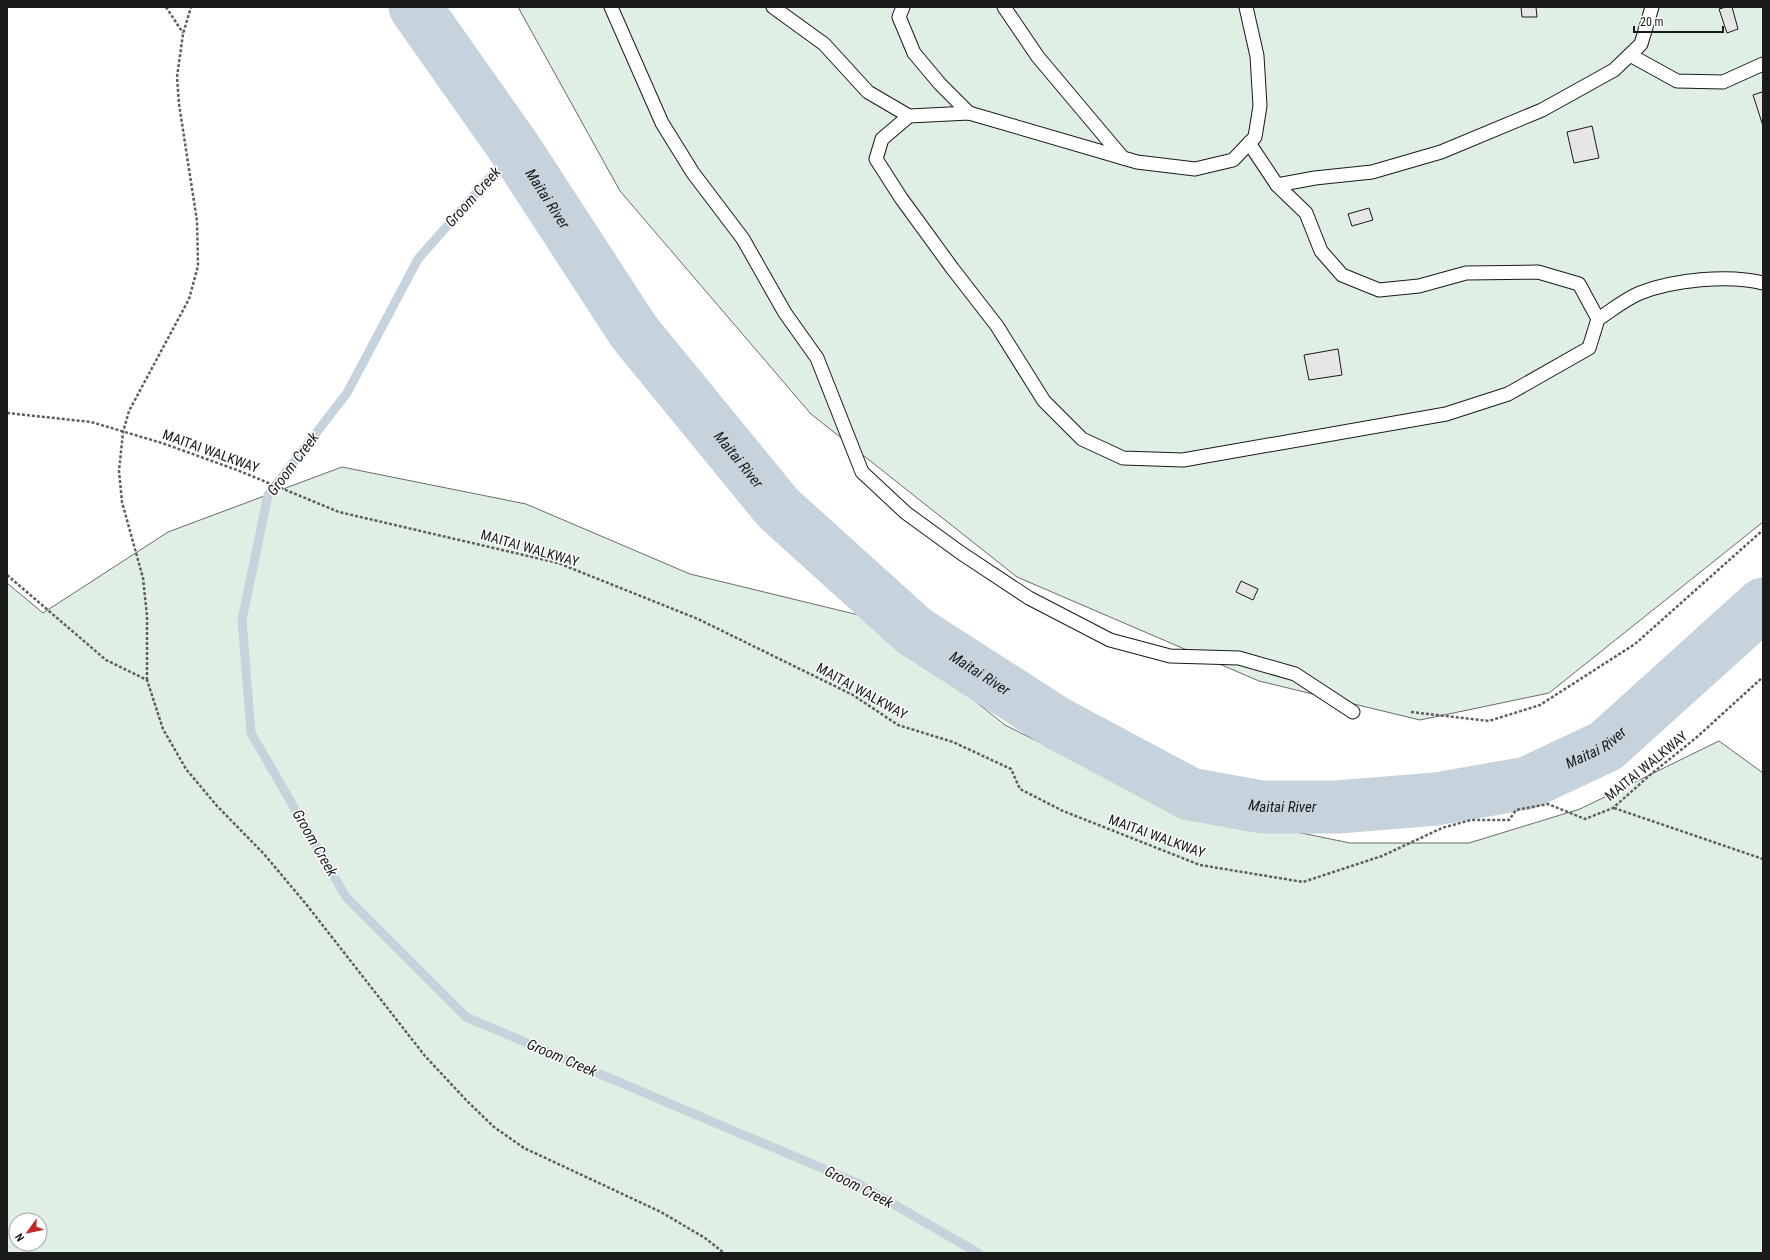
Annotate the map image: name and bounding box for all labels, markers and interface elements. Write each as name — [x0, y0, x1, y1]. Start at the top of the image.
scale bar — [1634, 8, 1723, 34]
text: 20 m — [1640, 15, 1664, 29]
water label: Groom Creek — [441, 163, 505, 231]
water label: Maitai River — [521, 165, 574, 233]
street label: MAITAI WALKWAY — [161, 426, 262, 476]
water label: Groom Creek — [263, 428, 323, 499]
water label: Maitai River — [710, 428, 767, 492]
street label: MAITAI WALKWAY — [479, 526, 582, 570]
water label: Maitai River — [946, 647, 1014, 700]
street label: MAITAI WALKWAY — [814, 659, 911, 723]
water label: Maitai River — [1563, 723, 1630, 773]
street label: MAITAI WALKWAY — [1602, 727, 1691, 804]
water label: Maitai River — [1247, 796, 1317, 816]
water label: Groom Creek — [289, 806, 342, 880]
street label: MAITAI WALKWAY — [1107, 811, 1208, 861]
water label: Groom Creek — [524, 1035, 600, 1081]
water label: Groom Creek — [822, 1162, 897, 1212]
north arrow — [8, 1212, 48, 1252]
text: N — [13, 1231, 27, 1244]

